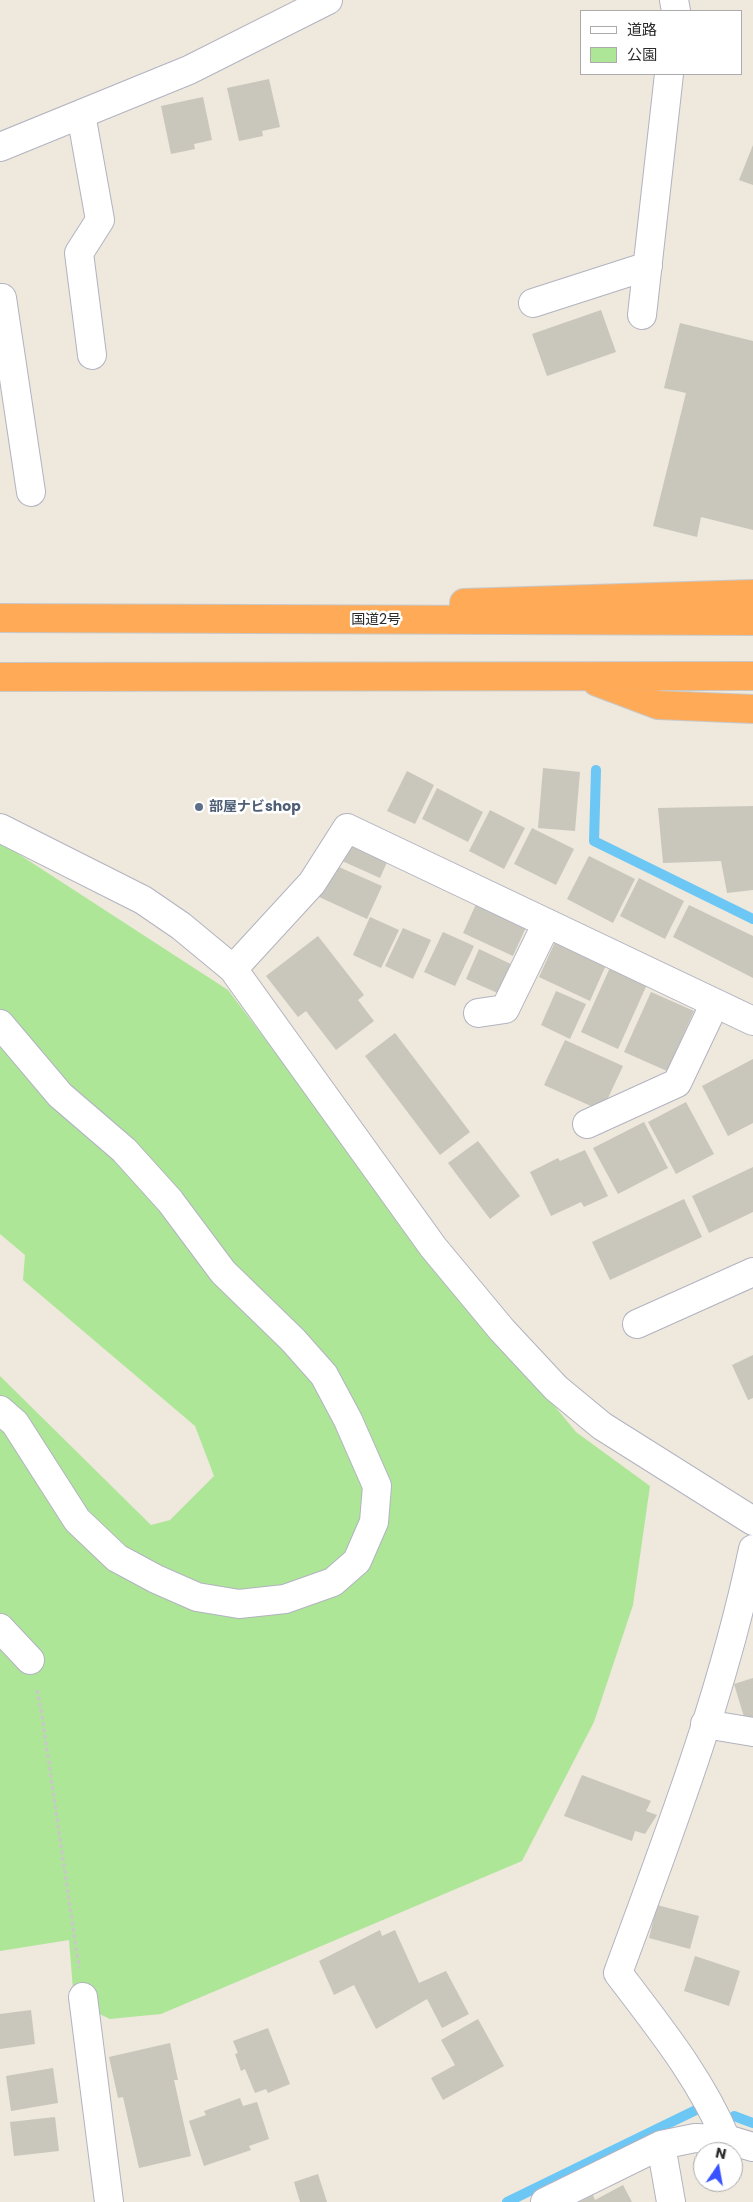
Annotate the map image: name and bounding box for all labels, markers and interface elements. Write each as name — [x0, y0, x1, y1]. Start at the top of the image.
legend — [580, 10, 743, 75]
text: 道路 — [627, 19, 657, 40]
text: 公園 — [627, 44, 657, 65]
street label: 国道2号 — [351, 612, 401, 628]
place label: 部屋ナビshop — [209, 799, 301, 815]
marker: 部屋ナビshop — [193, 801, 205, 813]
north arrow — [693, 2142, 743, 2192]
text: N — [714, 2142, 728, 2164]

